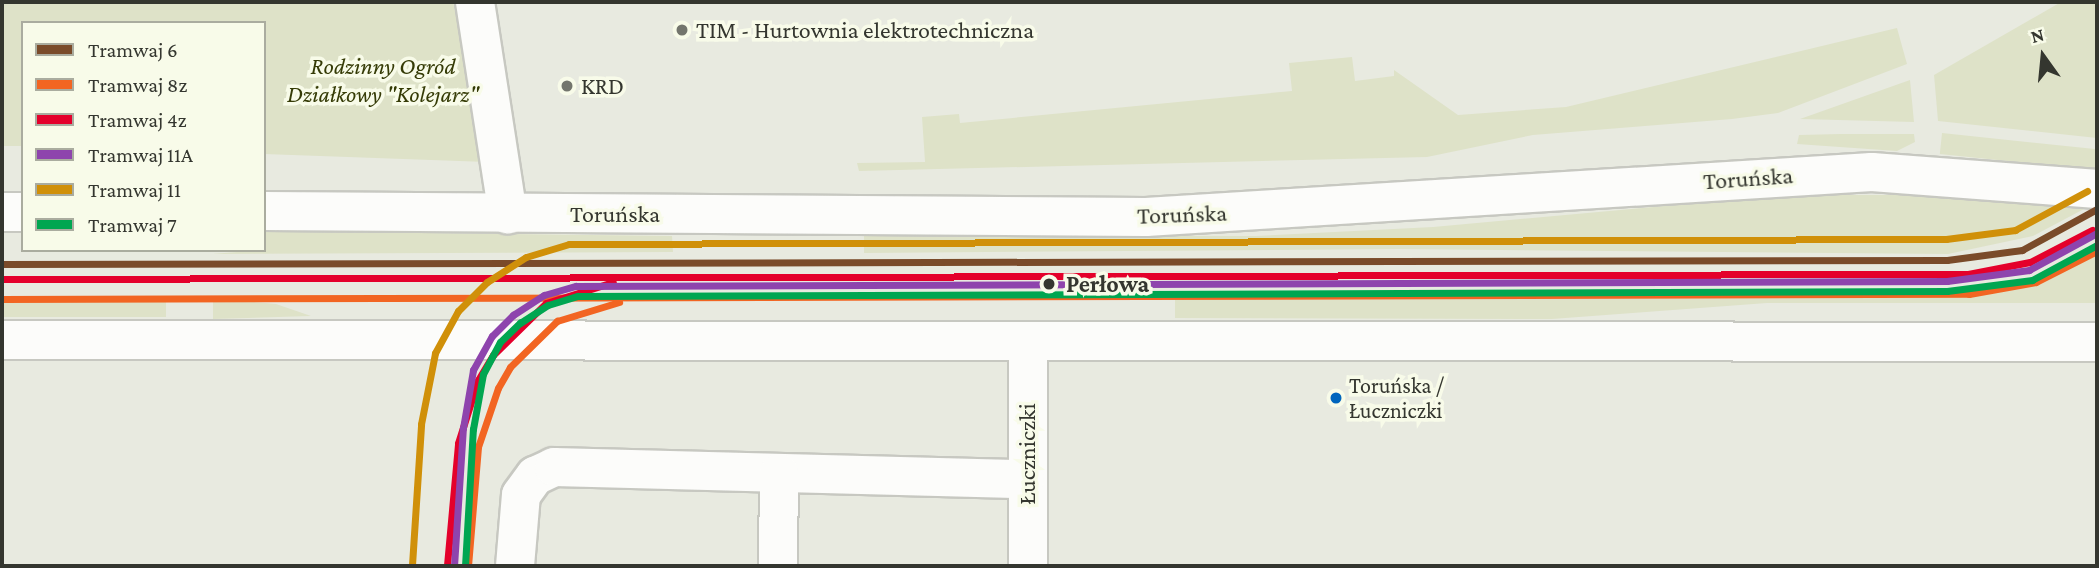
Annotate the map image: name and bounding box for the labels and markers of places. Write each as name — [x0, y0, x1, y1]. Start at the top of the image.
place label: TIM - Hurtownia elektrotechniczna — [696, 16, 1034, 44]
marker: TIM - Hurtownia elektrotechniczna — [674, 22, 690, 38]
place label: KRD — [581, 72, 624, 100]
marker: KRD — [559, 78, 575, 94]
place label: Perłowa — [1066, 270, 1149, 298]
marker: Perłowa — [1038, 273, 1060, 295]
place label: Toruńska / Łuczniczki — [1349, 372, 1444, 424]
marker: Toruńska / Łuczniczki — [1329, 391, 1343, 405]

